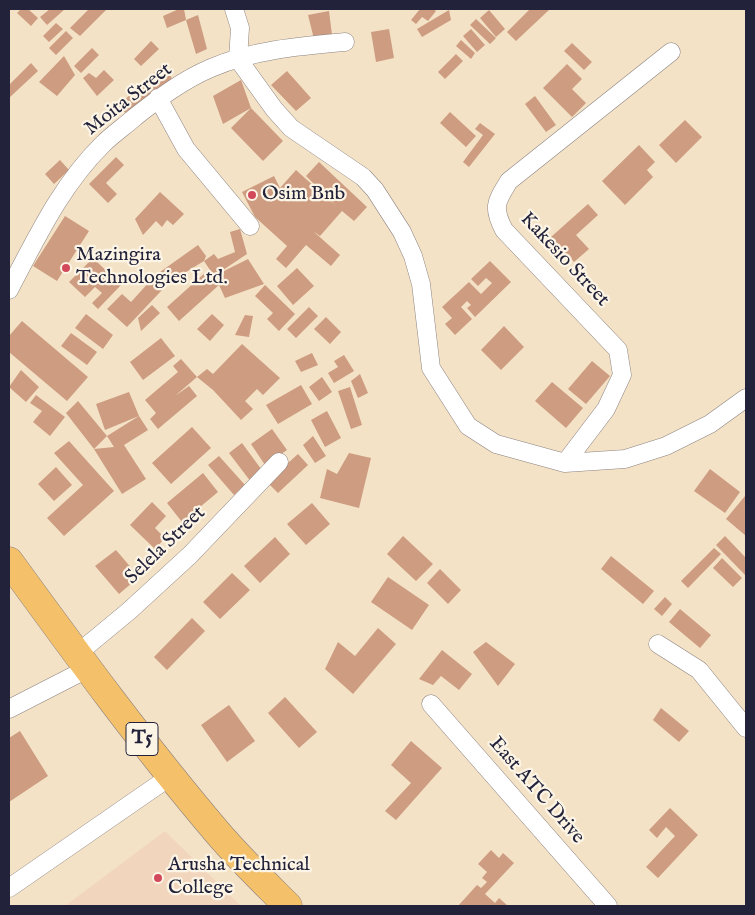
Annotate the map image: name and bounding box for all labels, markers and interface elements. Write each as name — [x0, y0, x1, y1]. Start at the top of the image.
street label: Moita Street — [81, 58, 177, 142]
place label: Osim Bnb — [262, 183, 345, 207]
marker: Osim Bnb — [246, 189, 258, 201]
street label: Kakesio Street — [514, 208, 614, 312]
place label: Mazingira Technologies Ltd. — [76, 244, 228, 291]
marker: Mazingira Technologies Ltd. — [60, 262, 72, 274]
street label: Selela Street — [121, 502, 211, 590]
road number: T5 — [126, 722, 158, 756]
street label: East ATC Drive — [483, 733, 589, 849]
place label: Arusha Technical College — [168, 854, 310, 901]
marker: Arusha Technical College — [152, 872, 164, 884]

